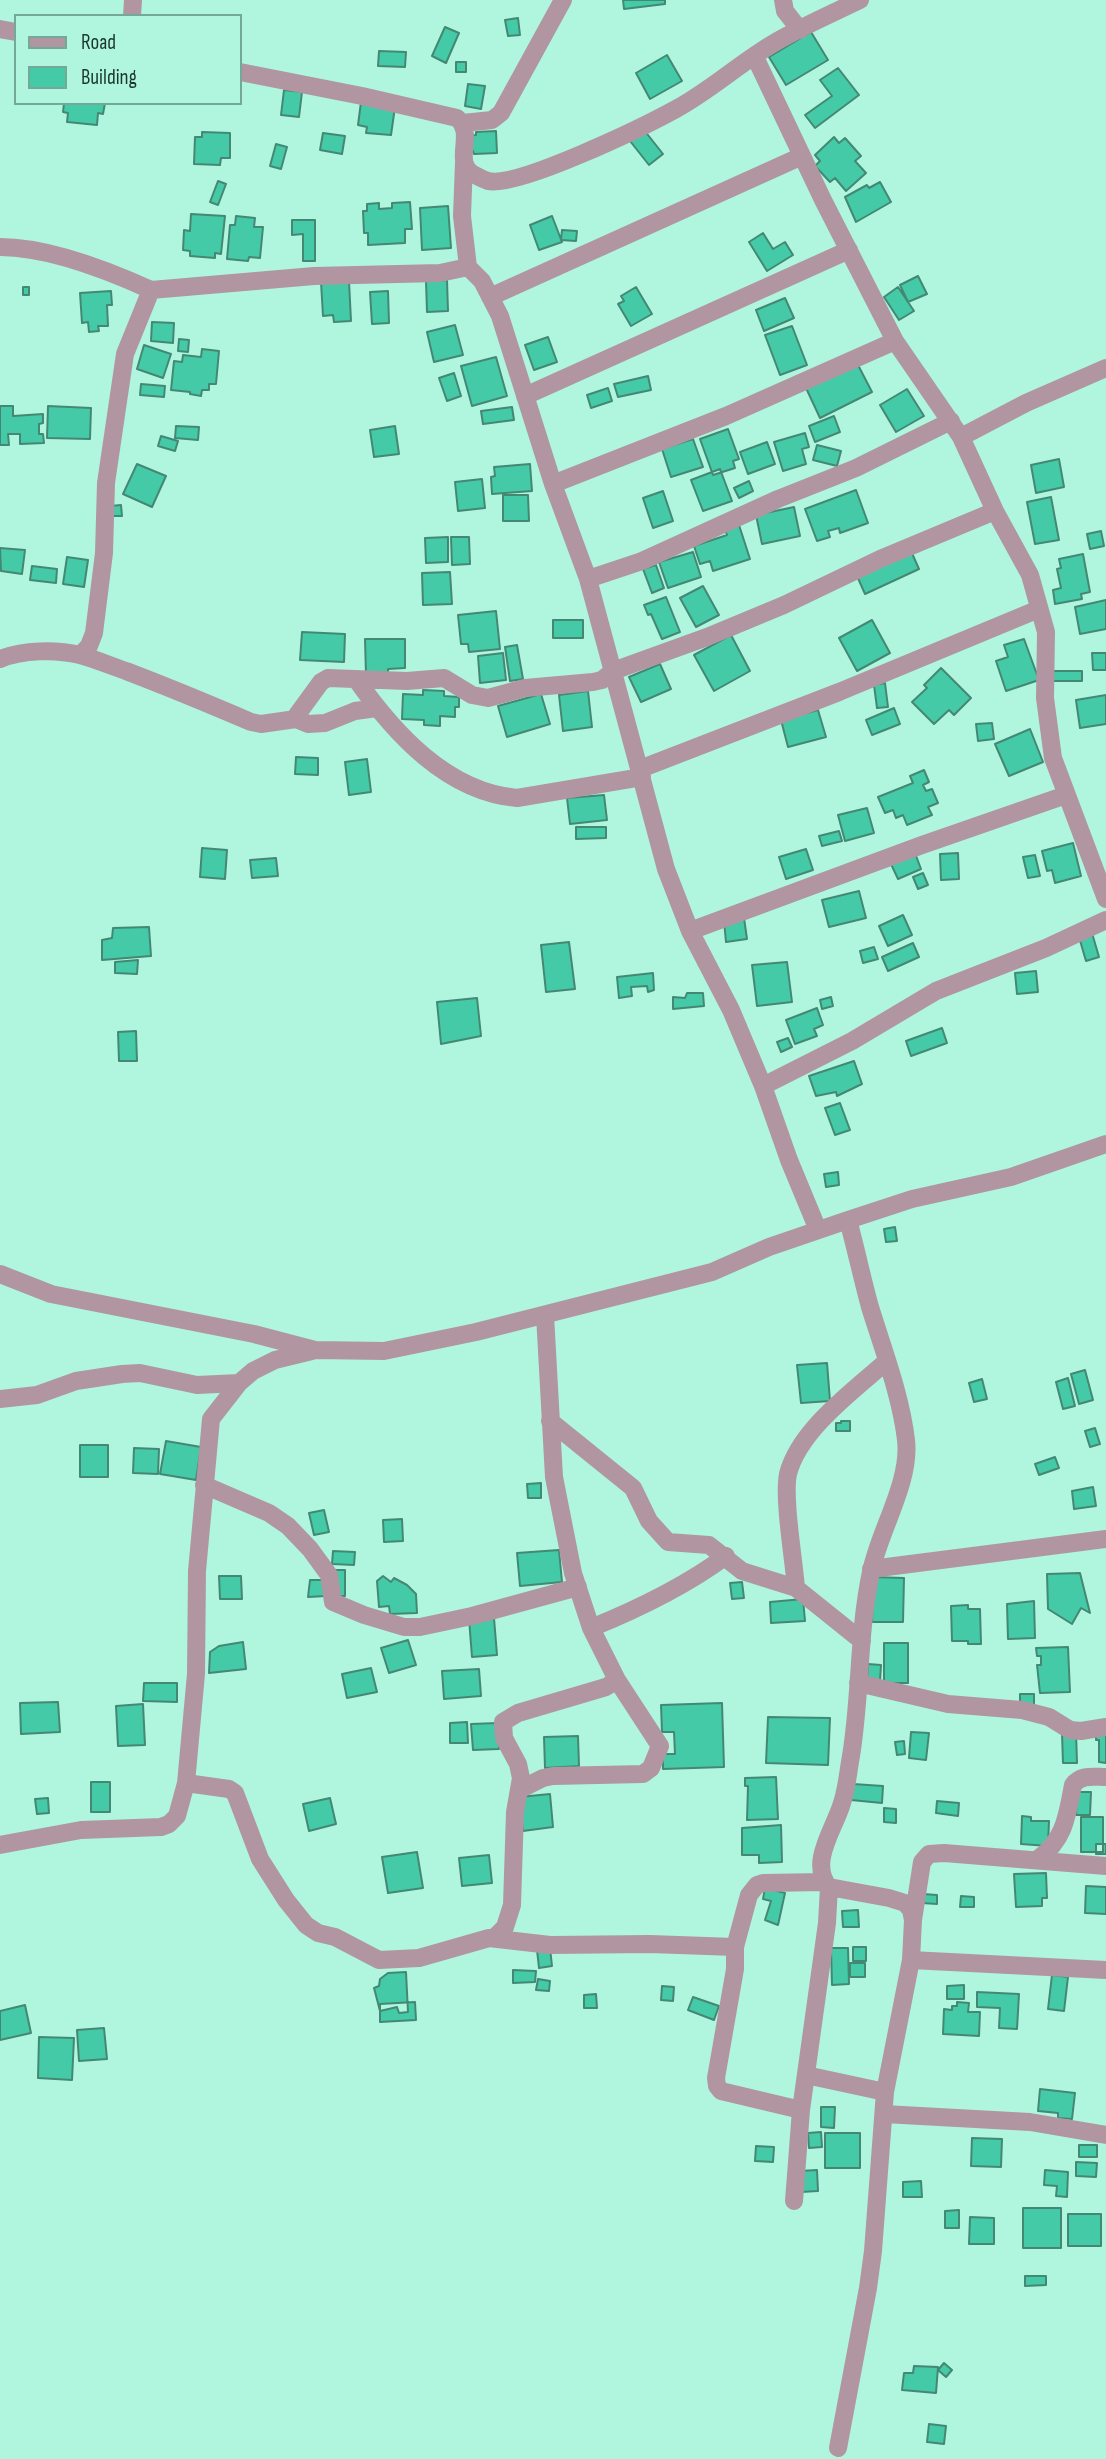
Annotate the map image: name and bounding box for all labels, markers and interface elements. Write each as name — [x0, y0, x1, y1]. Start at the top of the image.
legend — [14, 14, 242, 105]
text: Road — [81, 30, 116, 55]
text: Building — [81, 65, 137, 90]

